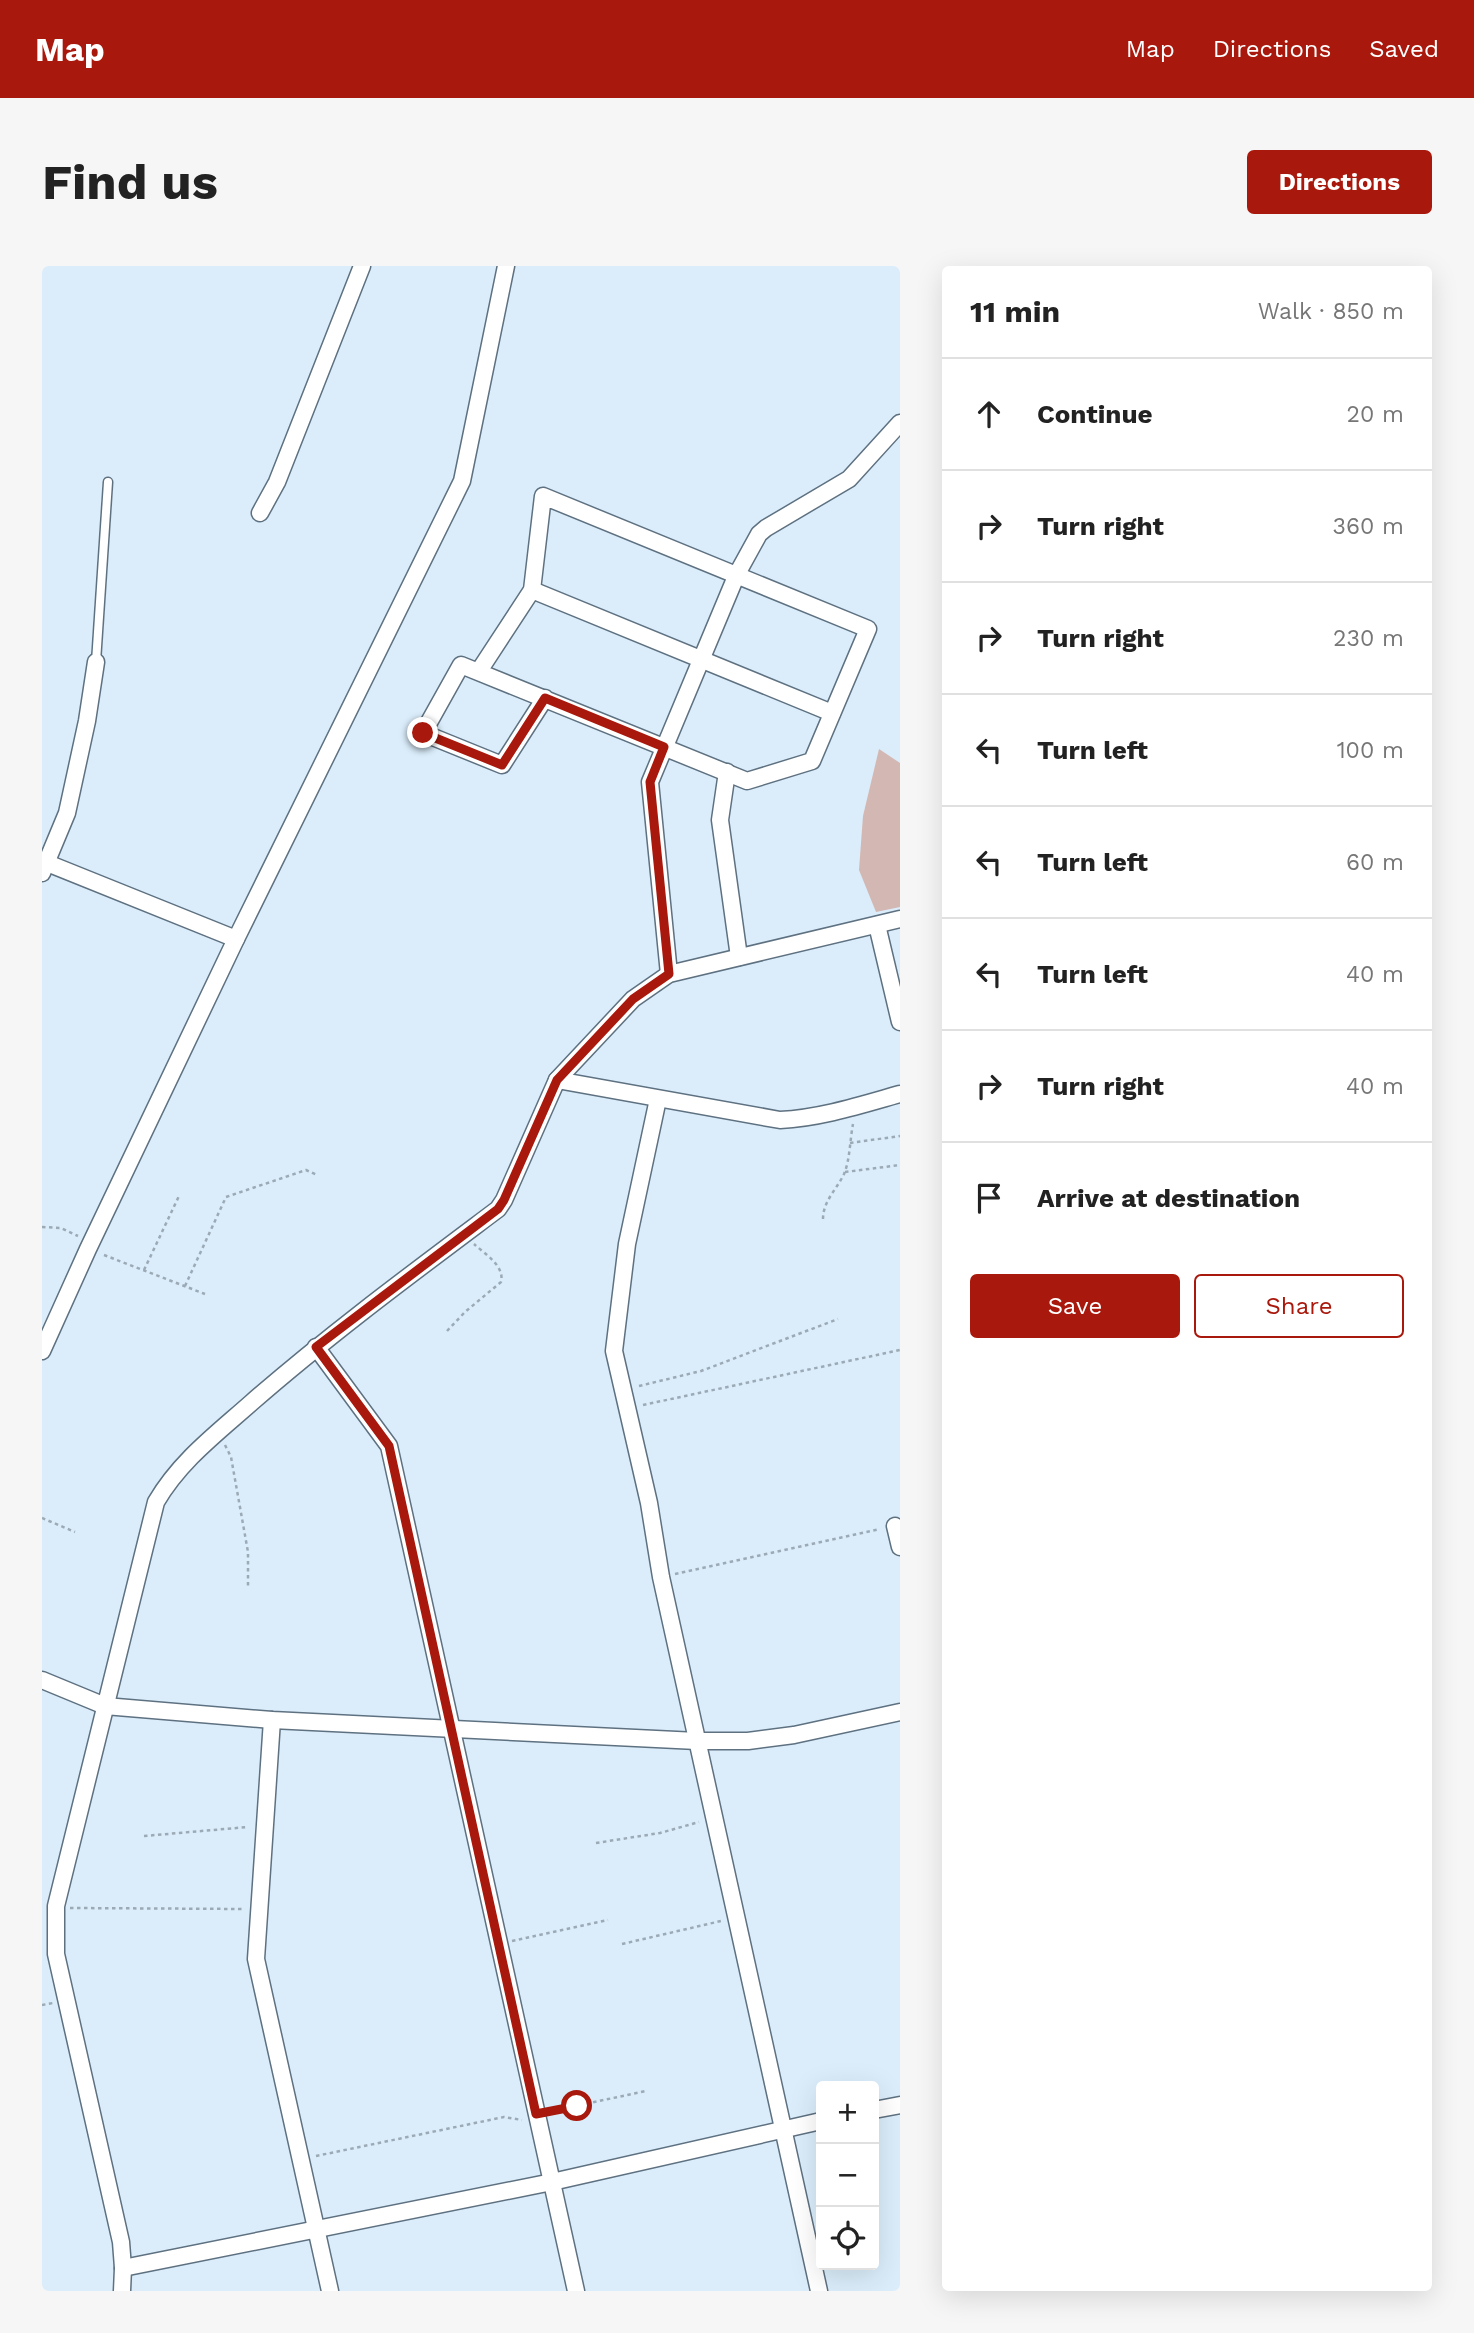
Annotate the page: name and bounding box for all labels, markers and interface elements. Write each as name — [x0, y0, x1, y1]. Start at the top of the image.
text: Map — [35, 30, 105, 69]
text: Map — [1126, 35, 1175, 63]
text: Directions — [1213, 35, 1331, 63]
text: Saved — [1369, 35, 1439, 63]
button: Directions — [1247, 150, 1432, 214]
text: Find us — [42, 153, 218, 211]
text: 11 min — [970, 294, 1060, 329]
text: Walk · 850 m — [1258, 298, 1404, 325]
icon: ahead — [970, 395, 1008, 433]
text: Continue — [1037, 399, 1153, 429]
text: 20 m — [1347, 401, 1404, 428]
icon: right — [970, 507, 1008, 545]
text: Turn right — [1037, 511, 1164, 541]
text: 360 m — [1333, 513, 1404, 540]
icon: right — [970, 619, 1008, 657]
text: Turn right — [1037, 623, 1164, 653]
text: 230 m — [1333, 625, 1404, 652]
route end — [407, 717, 438, 748]
icon: left — [970, 731, 1008, 769]
text: Turn left — [1037, 735, 1148, 765]
text: 100 m — [1337, 737, 1404, 764]
icon: left — [970, 843, 1008, 881]
text: Turn left — [1037, 847, 1148, 877]
text: 60 m — [1346, 849, 1404, 876]
icon: left — [970, 955, 1008, 993]
text: Turn left — [1037, 959, 1148, 989]
text: 40 m — [1346, 961, 1404, 988]
icon: right — [970, 1067, 1008, 1105]
text: Turn right — [1037, 1071, 1164, 1101]
text: 40 m — [1346, 1073, 1404, 1100]
icon: arrive — [970, 1179, 1008, 1217]
text: Arrive at destination — [1037, 1183, 1300, 1213]
button: Save — [970, 1274, 1180, 1338]
button: Share — [1194, 1274, 1404, 1338]
map controls — [816, 2081, 879, 2270]
button: + — [816, 2081, 879, 2144]
route start — [561, 2090, 592, 2121]
button: − — [816, 2144, 879, 2207]
button: locate — [816, 2207, 879, 2270]

